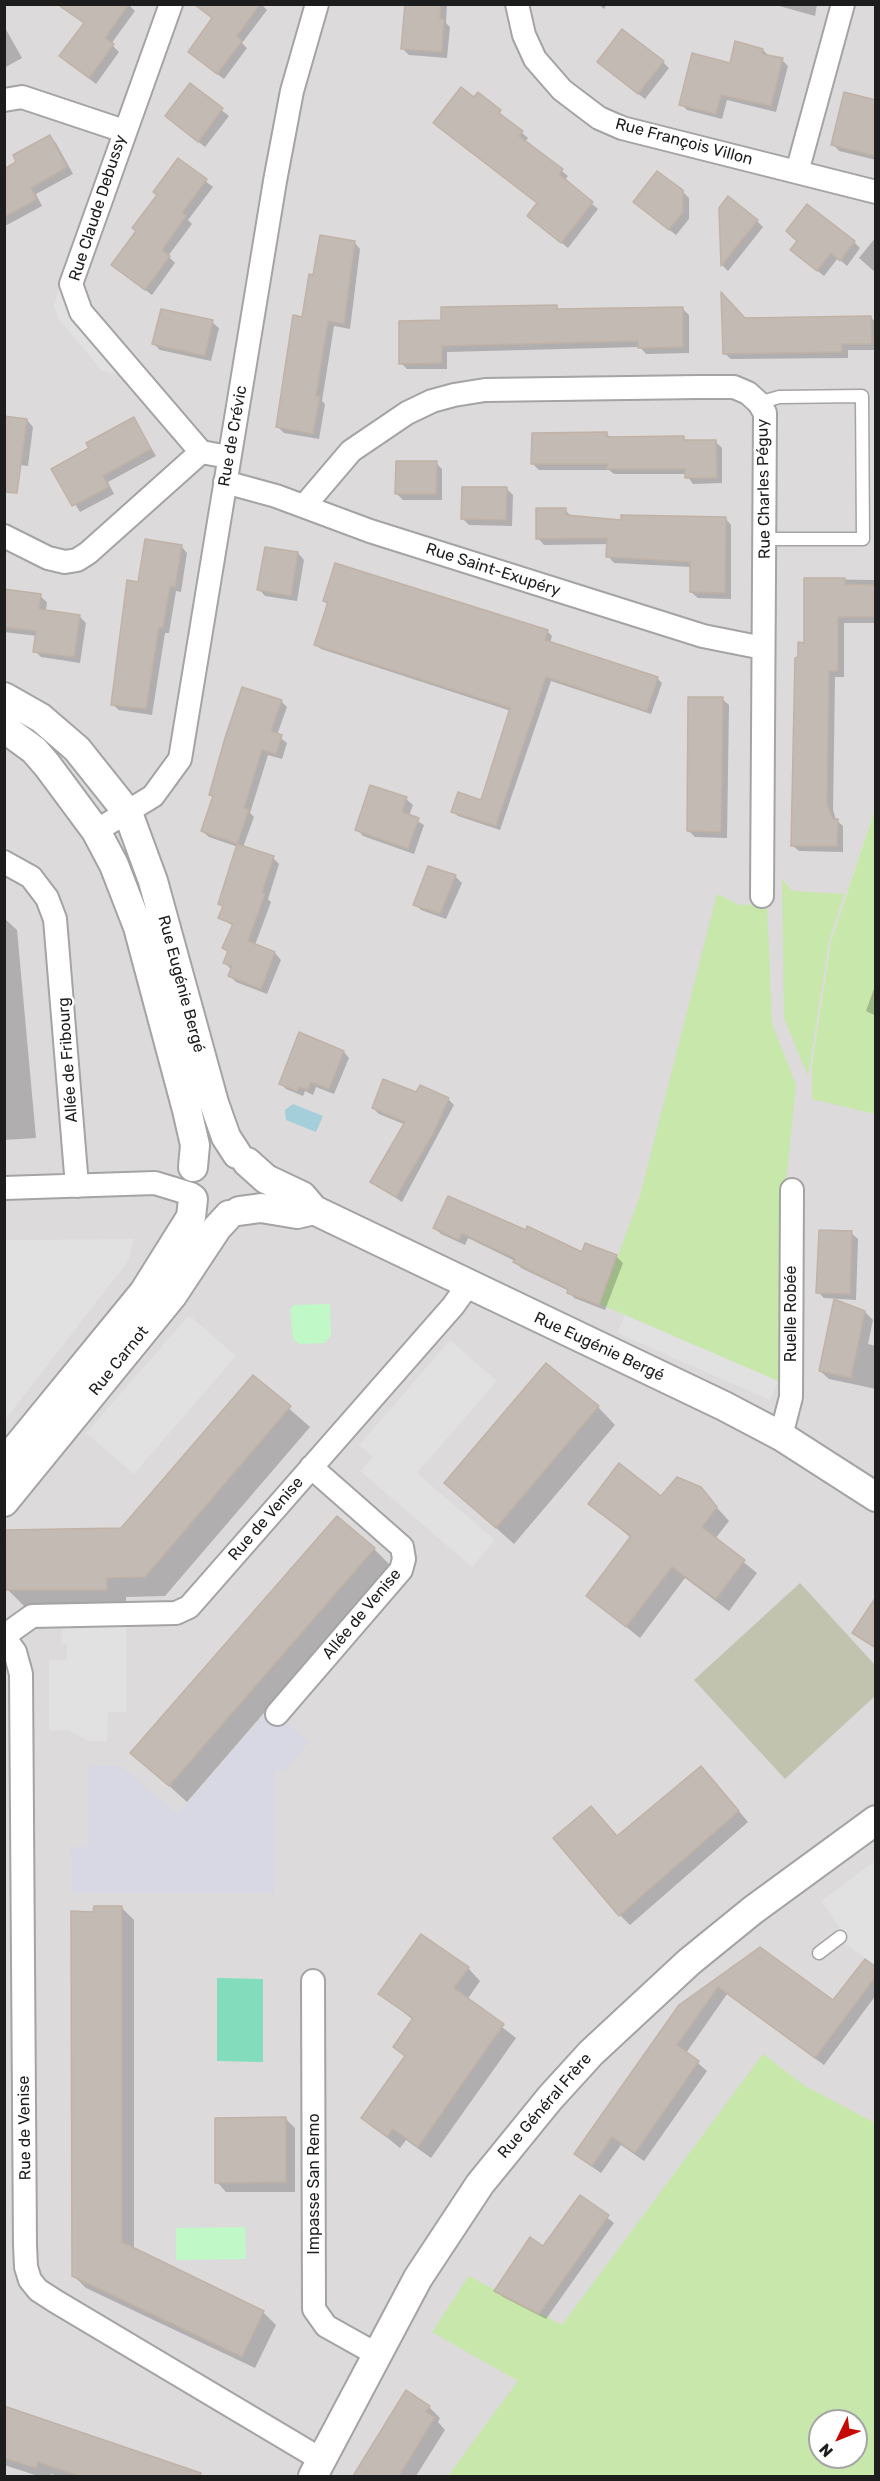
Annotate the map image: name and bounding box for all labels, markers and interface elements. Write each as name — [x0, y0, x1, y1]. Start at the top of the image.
street label: Rue François Villon — [613, 114, 755, 170]
street label: Rue Claude Debussy — [65, 133, 131, 283]
street label: Rue de Crévic — [215, 384, 251, 488]
street label: Rue Charles Péguy — [753, 419, 775, 559]
street label: Rue Saint-Exupéry — [423, 539, 563, 601]
street label: Rue Eugénie Bergé — [153, 913, 209, 1055]
street label: Allée de Fribourg — [54, 997, 82, 1123]
street label: Ruelle Robée — [781, 1266, 801, 1362]
street label: Rue Eugénie Bergé — [531, 1308, 667, 1386]
street label: Rue Carnot — [85, 1322, 153, 1400]
street label: Rue de Venise — [224, 1473, 308, 1565]
street label: Allée de Venise — [319, 1565, 405, 1663]
street label: Rue Général Frère — [494, 2050, 596, 2162]
street label: Rue de Venise — [14, 2075, 36, 2181]
street label: Impasse San Remo — [304, 2113, 324, 2255]
north arrow — [808, 2409, 868, 2469]
text: N — [815, 2440, 837, 2461]

